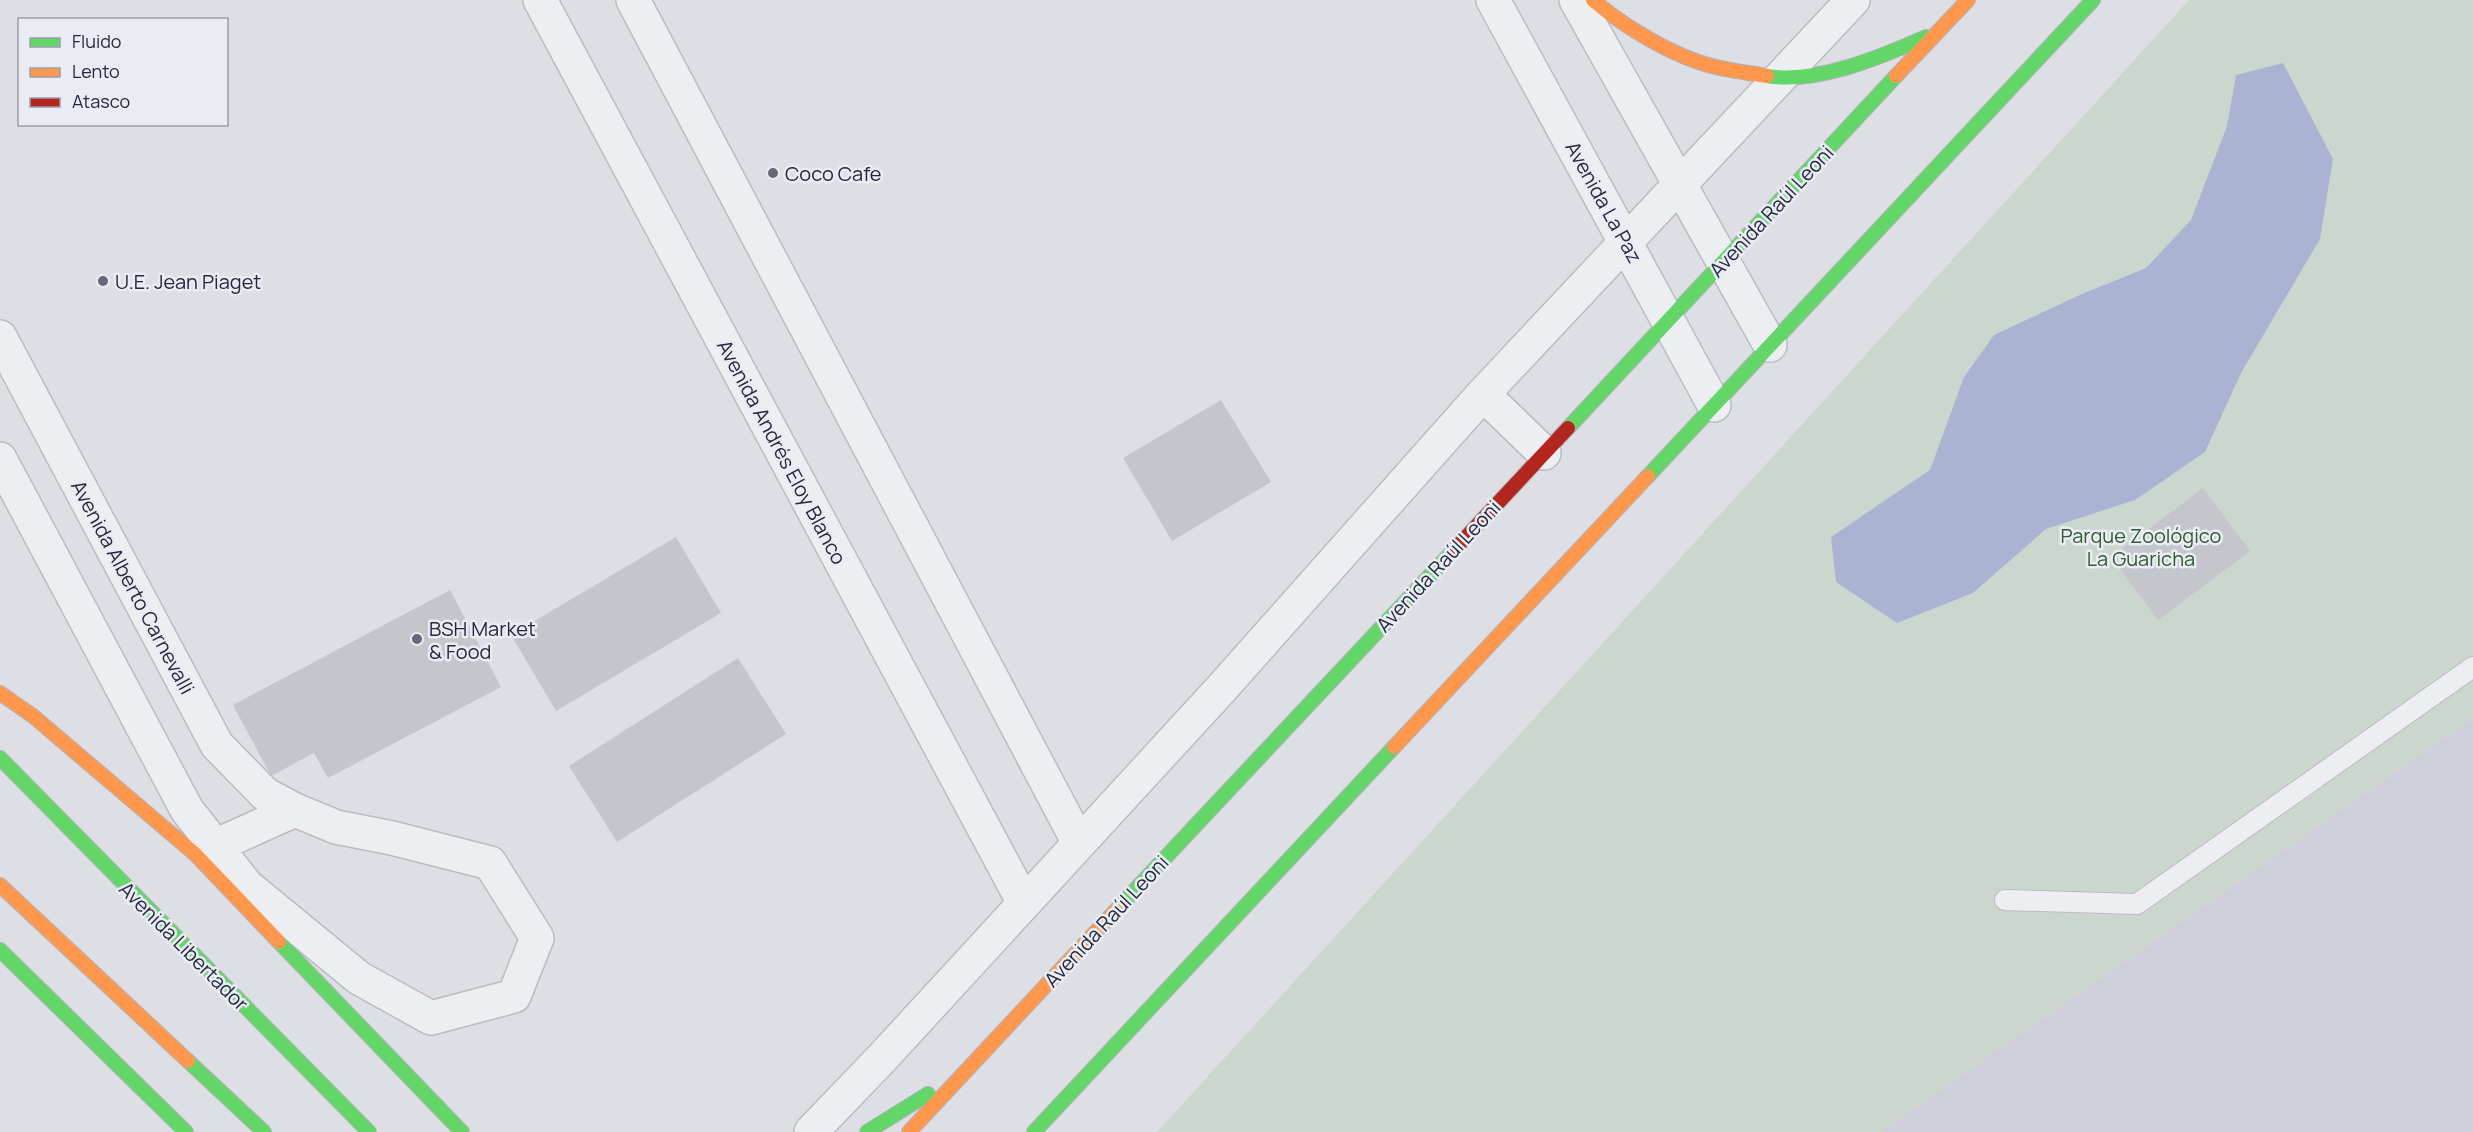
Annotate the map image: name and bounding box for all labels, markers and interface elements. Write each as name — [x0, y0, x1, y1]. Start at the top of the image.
legend — [18, 18, 228, 126]
text: Fluido — [72, 29, 121, 53]
text: Lento — [72, 59, 120, 83]
text: Atasco — [72, 89, 130, 113]
street label: Avenida La Paz — [1559, 136, 1649, 268]
street label: Avenida Raúl Leoni — [1703, 139, 1839, 283]
place label: Coco Cafe — [785, 160, 882, 187]
marker: Coco Cafe — [766, 166, 780, 180]
place label: U.E. Jean Piaget — [115, 268, 261, 295]
marker: U.E. Jean Piaget — [96, 274, 110, 288]
street label: Avenida Andrés Eloy Blanco — [711, 335, 853, 569]
street label: Avenida Alberto Carnevalli — [65, 475, 201, 699]
street label: Avenida Raúl Leoni — [1370, 494, 1506, 638]
park label: Parque Zoológico La Guaricha — [2061, 522, 2222, 572]
place label: BSH Market & Food — [429, 615, 536, 665]
marker: BSH Market & Food — [410, 632, 424, 646]
street label: Avenida Raúl Leoni — [1038, 849, 1174, 993]
street label: Avenida Libertador — [114, 876, 254, 1016]

